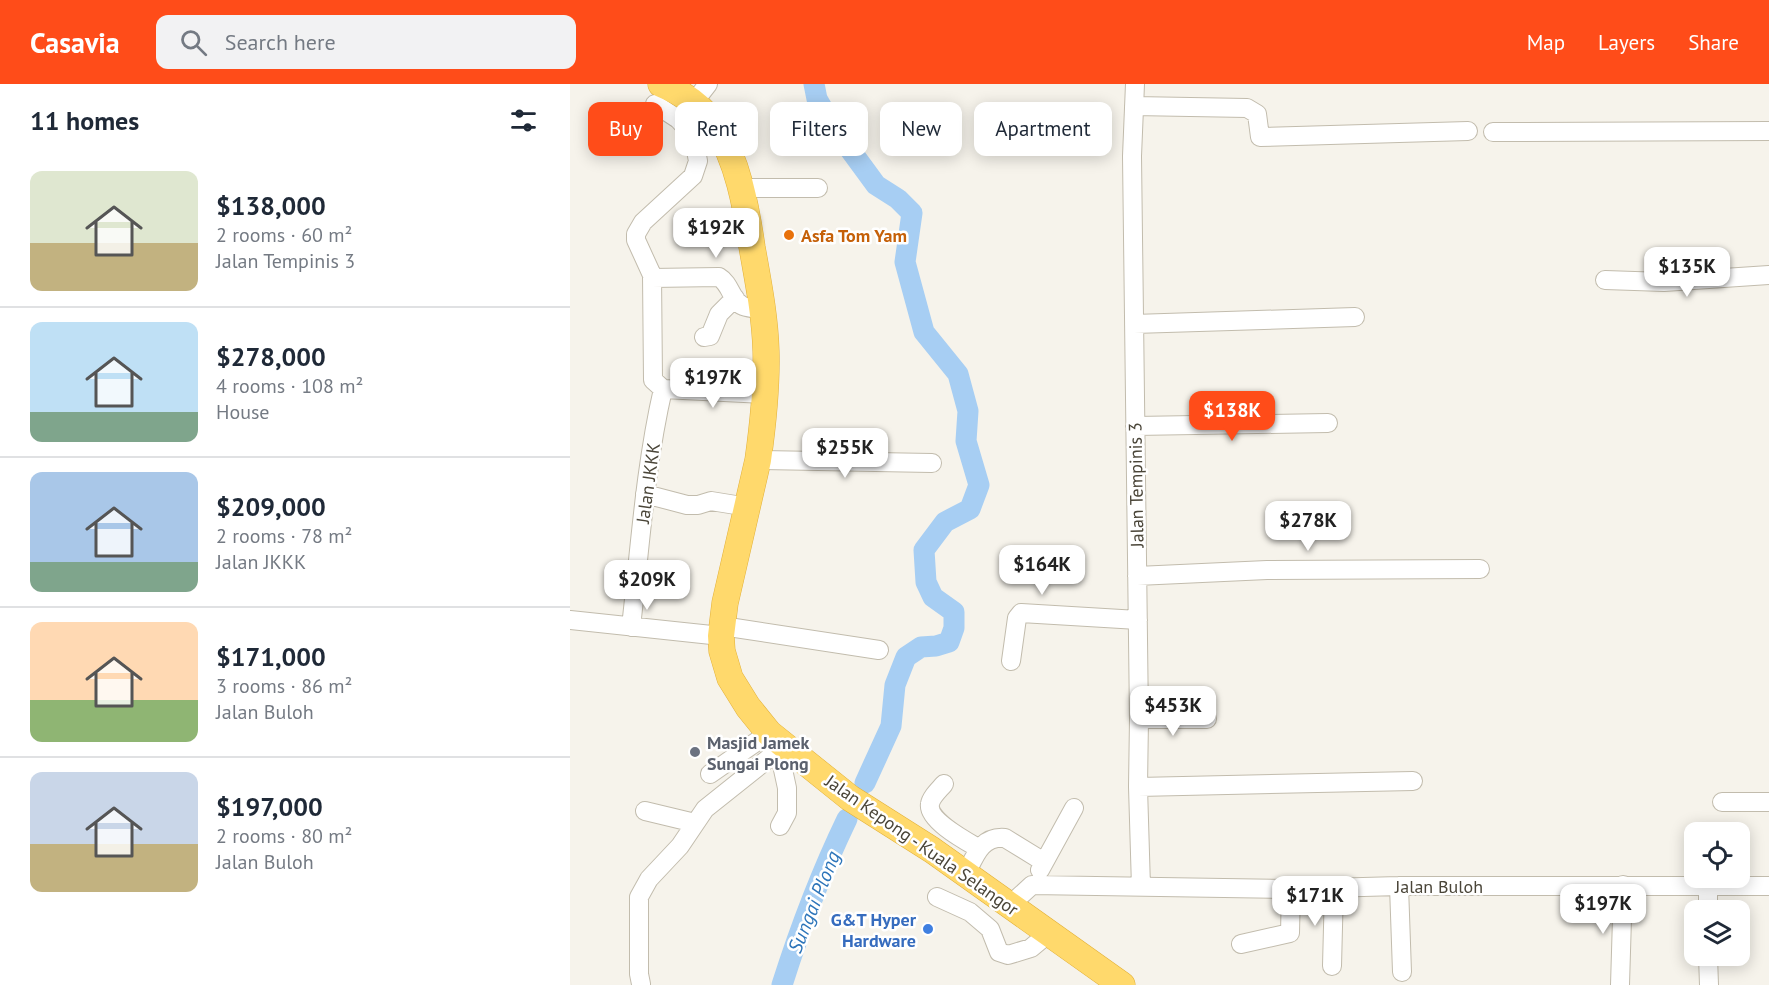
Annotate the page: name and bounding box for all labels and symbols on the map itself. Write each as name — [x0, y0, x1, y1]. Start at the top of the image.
pin: $192K — [674, 208, 758, 259]
place label: Asfa Tom Yam — [801, 224, 907, 247]
marker: Asfa Tom Yam — [782, 228, 796, 242]
pin: $135K — [1645, 247, 1729, 298]
pin: $197K — [671, 358, 755, 409]
pin: $138K — [1190, 391, 1274, 442]
street label: Jalan Tempinis 3 — [1123, 422, 1149, 549]
pin: $255K — [803, 428, 887, 479]
street label: Jalan JKKK — [631, 441, 665, 526]
pin: $278K — [1266, 501, 1350, 552]
pin: $164K — [1000, 545, 1084, 596]
pin: $209K — [605, 560, 689, 611]
pin: $453K — [1131, 686, 1215, 737]
place label: Masjid Jamek Sungai Plong — [707, 731, 809, 775]
marker: Masjid Jamek Sungai Plong — [688, 745, 702, 759]
street label: Jalan Kepong - Kuala Selangor — [820, 769, 1023, 921]
water label: Sungai Plong — [782, 847, 846, 957]
street label: Jalan Buloh — [1394, 875, 1483, 898]
pin: $171K — [1273, 876, 1357, 927]
pin: $197K — [1561, 884, 1645, 935]
place label: G&T Hyper Hardware — [831, 908, 917, 952]
marker: G&T Hyper Hardware — [921, 922, 935, 936]

